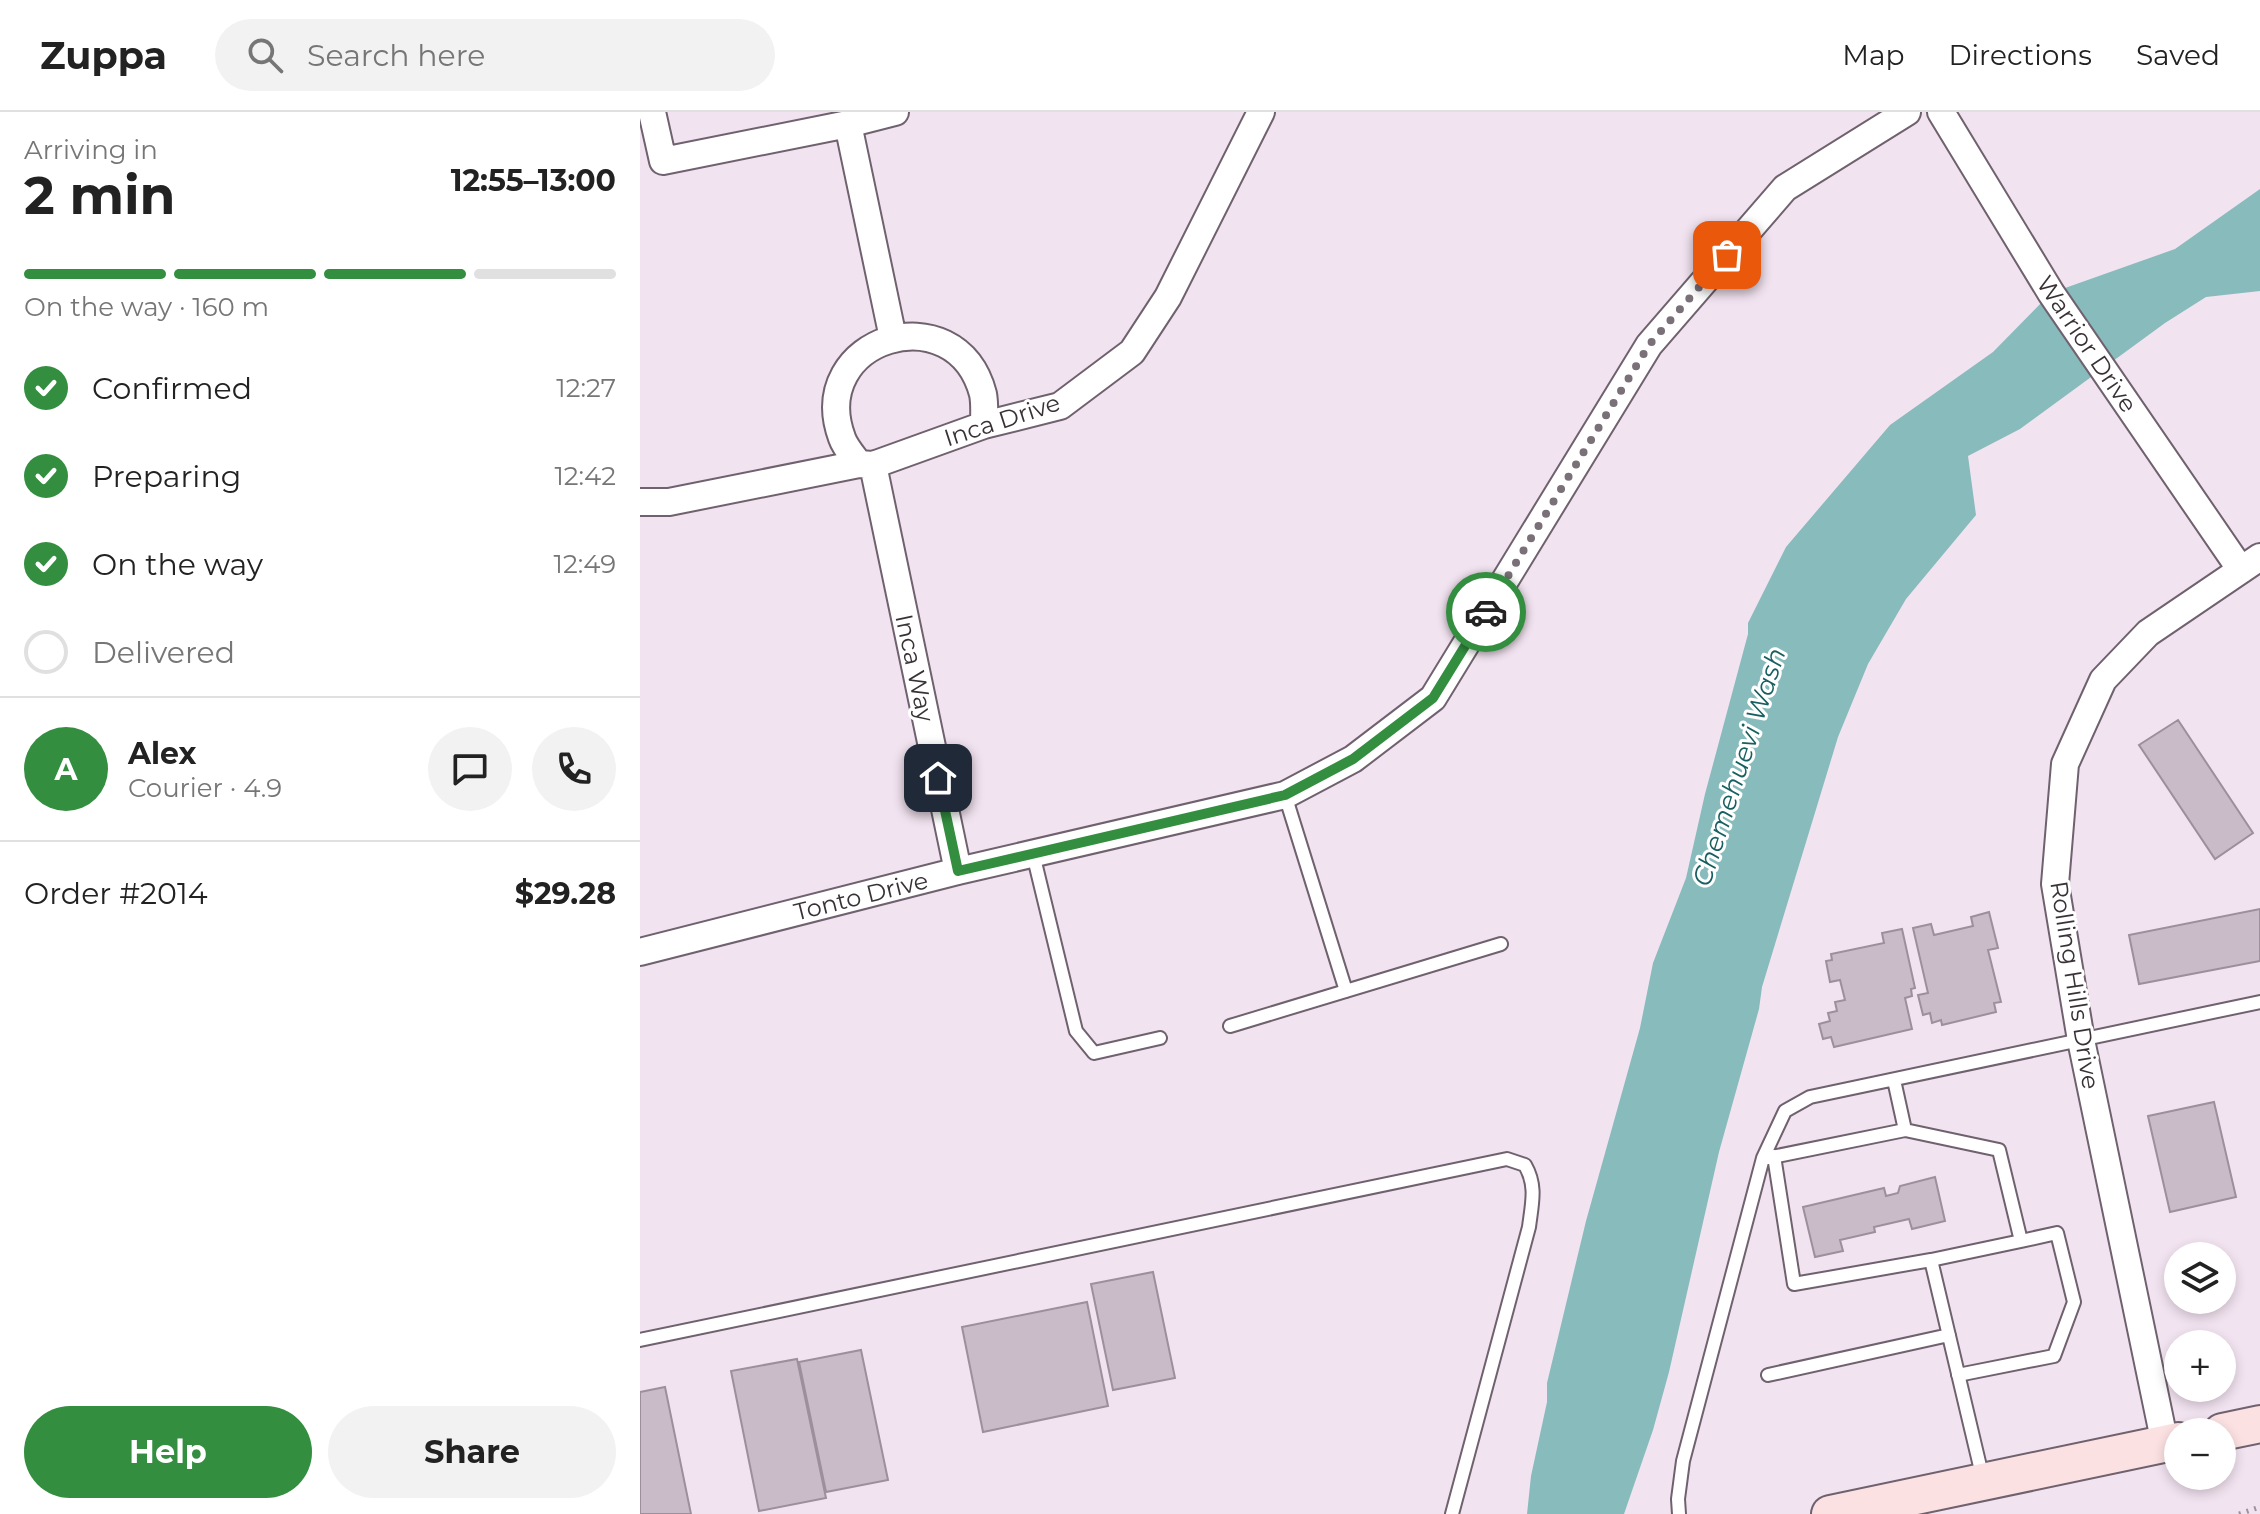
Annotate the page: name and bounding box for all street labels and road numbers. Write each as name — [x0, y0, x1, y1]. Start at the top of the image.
street label: Warrior Drive — [2031, 270, 2143, 418]
street label: Inca Drive — [940, 388, 1064, 452]
street label: Inca Way — [889, 611, 941, 725]
street label: Tonto Drive — [791, 865, 931, 927]
street label: Rolling Hills Drive — [2044, 879, 2106, 1091]

